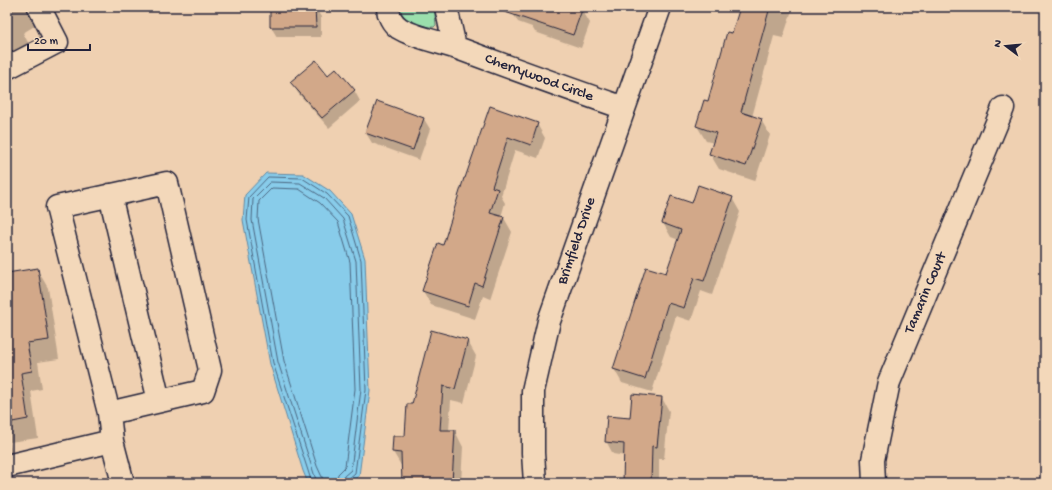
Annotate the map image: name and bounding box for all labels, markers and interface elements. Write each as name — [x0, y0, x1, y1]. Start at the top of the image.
scale bar — [28, 26, 90, 52]
north arrow — [986, 26, 1026, 66]
text: 20 m — [34, 35, 59, 49]
text: N — [992, 39, 1005, 49]
street label: Cherrywood Circle — [482, 50, 596, 106]
street label: Brimfield Drive — [553, 195, 600, 288]
street label: Tamarin Court — [900, 248, 952, 337]

